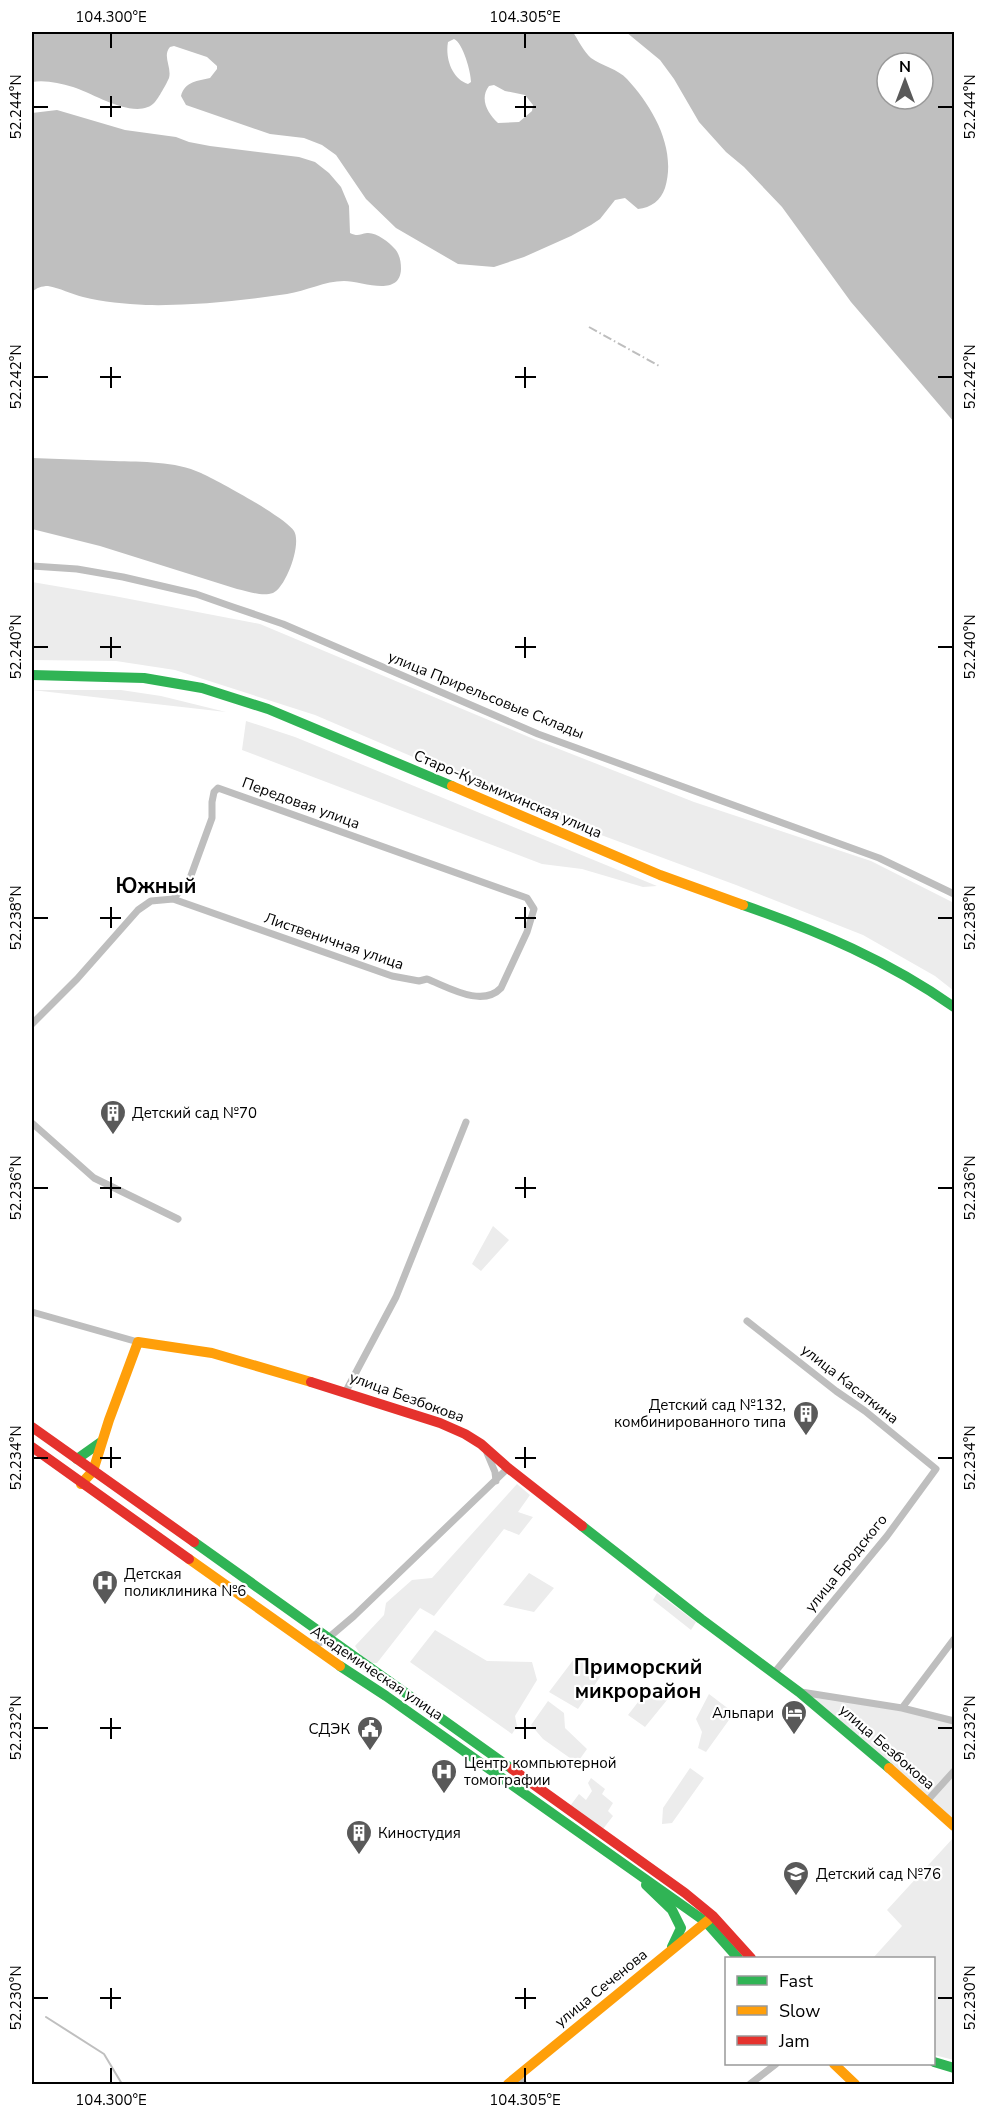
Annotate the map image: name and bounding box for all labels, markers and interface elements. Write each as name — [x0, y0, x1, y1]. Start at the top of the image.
text: 104.300°E — [75, 7, 147, 27]
text: 104.305°E — [489, 7, 561, 27]
north arrow — [875, 51, 935, 111]
text: N — [899, 56, 911, 78]
text: 52.244°N — [6, 74, 26, 140]
text: 52.244°N — [960, 74, 980, 140]
text: 52.242°N — [6, 344, 26, 410]
text: 52.242°N — [960, 344, 980, 410]
text: 52.240°N — [6, 614, 26, 680]
text: 52.240°N — [960, 614, 980, 680]
street label: улица Прирельсовые Склады — [385, 646, 587, 744]
street label: Старо-Кузьмихинская улица — [411, 745, 605, 843]
street label: Передовая улица — [239, 772, 363, 834]
district label: Южный — [115, 872, 197, 900]
text: 52.238°N — [6, 885, 26, 951]
text: 52.238°N — [960, 885, 980, 951]
street label: Лиственичная улица — [261, 908, 407, 974]
building icon: Детский сад №70 — [98, 1098, 128, 1136]
place label: Детский сад №70 — [132, 1103, 257, 1123]
text: 52.236°N — [6, 1155, 26, 1221]
text: 52.236°N — [960, 1155, 980, 1221]
street label: улица Касаткина — [797, 1340, 903, 1428]
street label: улица Безбокова — [347, 1367, 467, 1427]
place label: Детский сад №132, комбинированного типа — [614, 1395, 786, 1432]
building icon: Детский сад №132, комбинированного типа — [791, 1399, 821, 1437]
text: 52.234°N — [6, 1425, 26, 1491]
text: 52.234°N — [960, 1425, 980, 1491]
street label: улица Бродского — [800, 1510, 892, 1616]
place label: Детская поликлиника №6 — [124, 1564, 246, 1601]
hospital icon: Детская поликлиника №6 — [90, 1568, 120, 1606]
street label: Академическая улица — [307, 1621, 447, 1725]
district label: Приморский микрорайон — [574, 1653, 702, 1705]
text: 52.232°N — [6, 1695, 26, 1761]
text: 52.232°N — [960, 1695, 980, 1761]
hotel icon: Альпари — [779, 1698, 809, 1736]
street label: улица Безбокова — [835, 1700, 939, 1794]
place label: Альпари — [712, 1703, 774, 1723]
public building icon: СДЭК — [355, 1714, 385, 1752]
place label: СДЭК — [309, 1719, 350, 1739]
place label: Центр компьютерной томографии — [464, 1753, 617, 1790]
hospital icon: Центр компьютерной томографии — [429, 1757, 459, 1795]
building icon: Киностудия — [344, 1818, 374, 1856]
place label: Киностудия — [378, 1823, 461, 1843]
school or university icon: Детский сад №76 — [781, 1859, 811, 1897]
place label: Детский сад №76 — [816, 1864, 941, 1884]
street label: улица Сеченова — [551, 1944, 651, 2032]
legend — [725, 1957, 935, 2065]
text: 52.230°N — [6, 1965, 26, 2031]
text: 52.230°N — [960, 1965, 980, 2031]
text: Fast — [779, 1969, 814, 1993]
text: Slow — [779, 1999, 820, 2023]
text: Jam — [778, 2029, 810, 2053]
text: 104.300°E — [75, 2090, 147, 2110]
text: 104.305°E — [489, 2090, 561, 2110]

